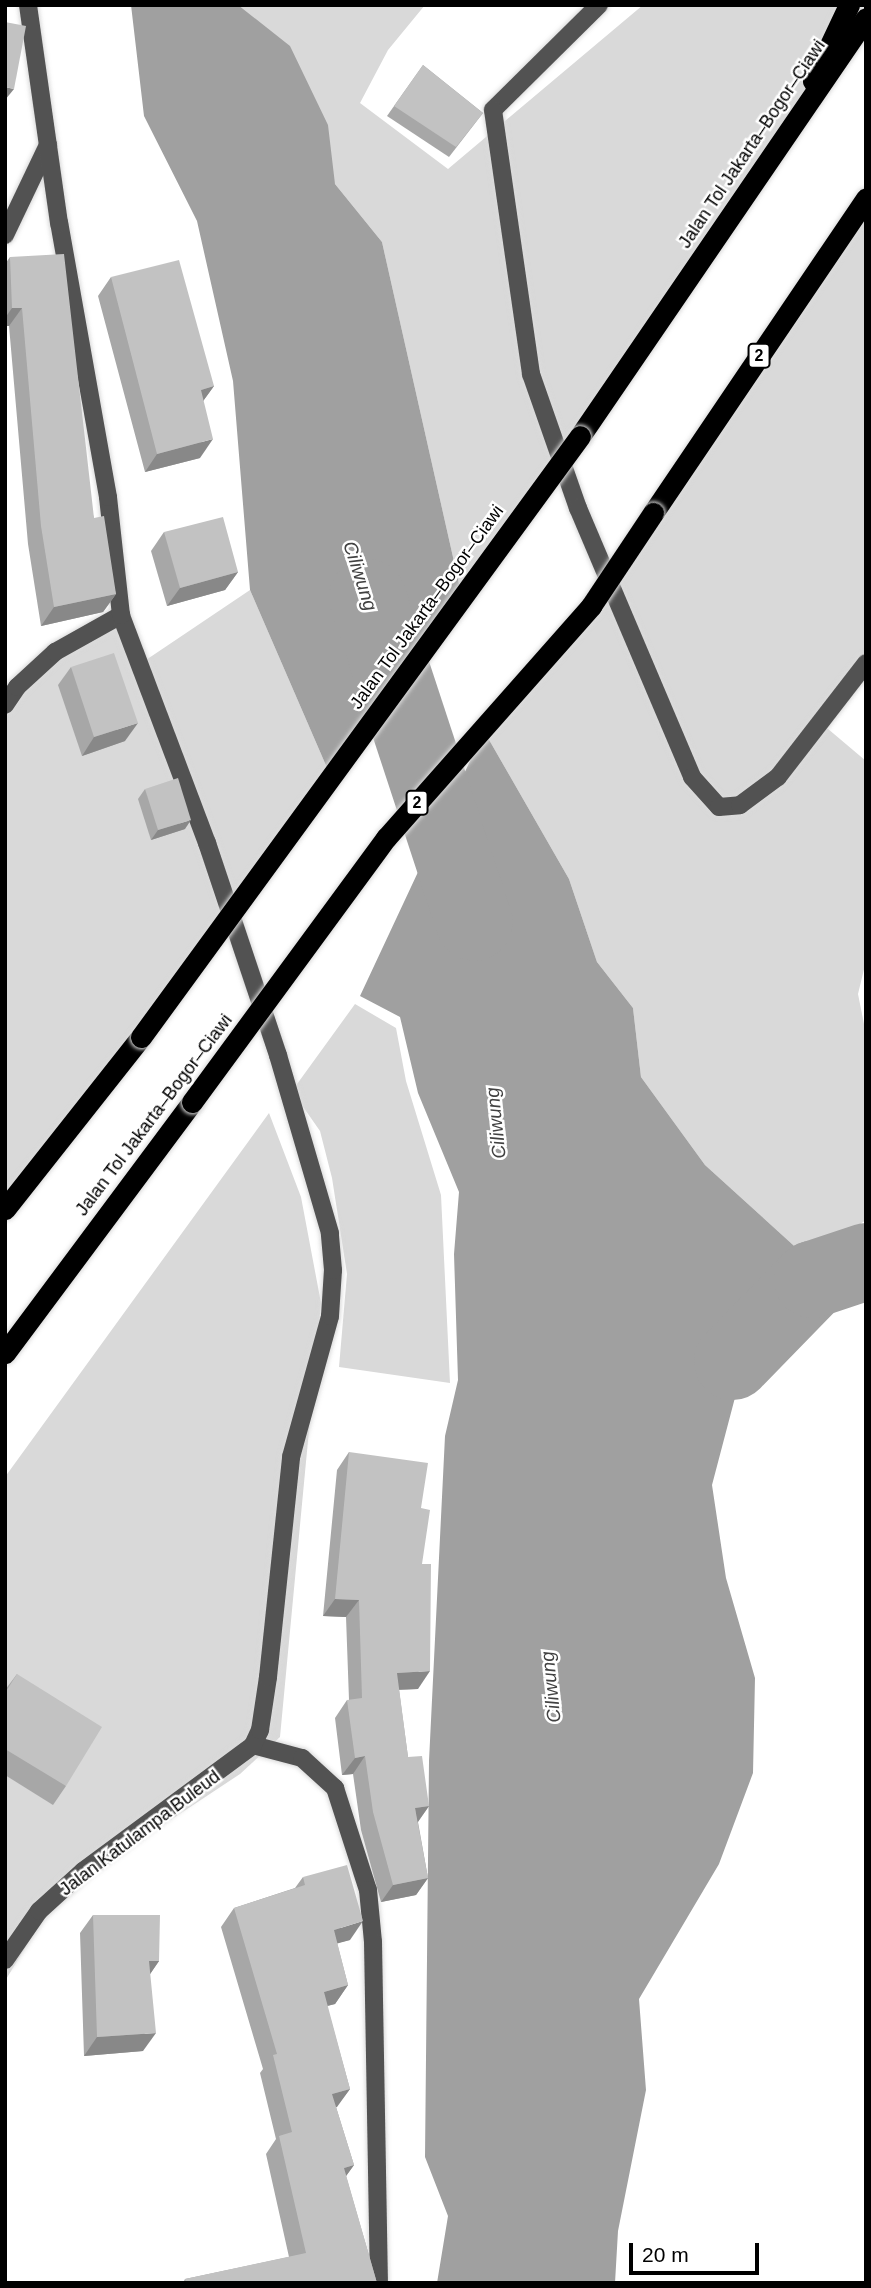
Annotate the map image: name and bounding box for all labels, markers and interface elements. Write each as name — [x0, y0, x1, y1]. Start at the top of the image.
street label: Jalan Tol Jakarta–Bogor–Ciawi — [674, 36, 830, 252]
road number: 2 — [747, 344, 771, 368]
street label: Jalan Tol Jakarta–Bogor–Ciawi — [346, 501, 508, 713]
water label: Ciliwung — [338, 538, 382, 614]
road number: 2 — [405, 790, 429, 816]
street label: Jalan Tol Jakarta–Bogor–Ciawi — [71, 1010, 237, 1220]
water label: Ciliwung — [481, 1086, 511, 1160]
water label: Ciliwung — [536, 1650, 566, 1724]
street label: Jalan Katulampa Buleud — [56, 1766, 224, 1900]
scale bar — [633, 2228, 762, 2272]
text: 20 m — [642, 2243, 689, 2266]

